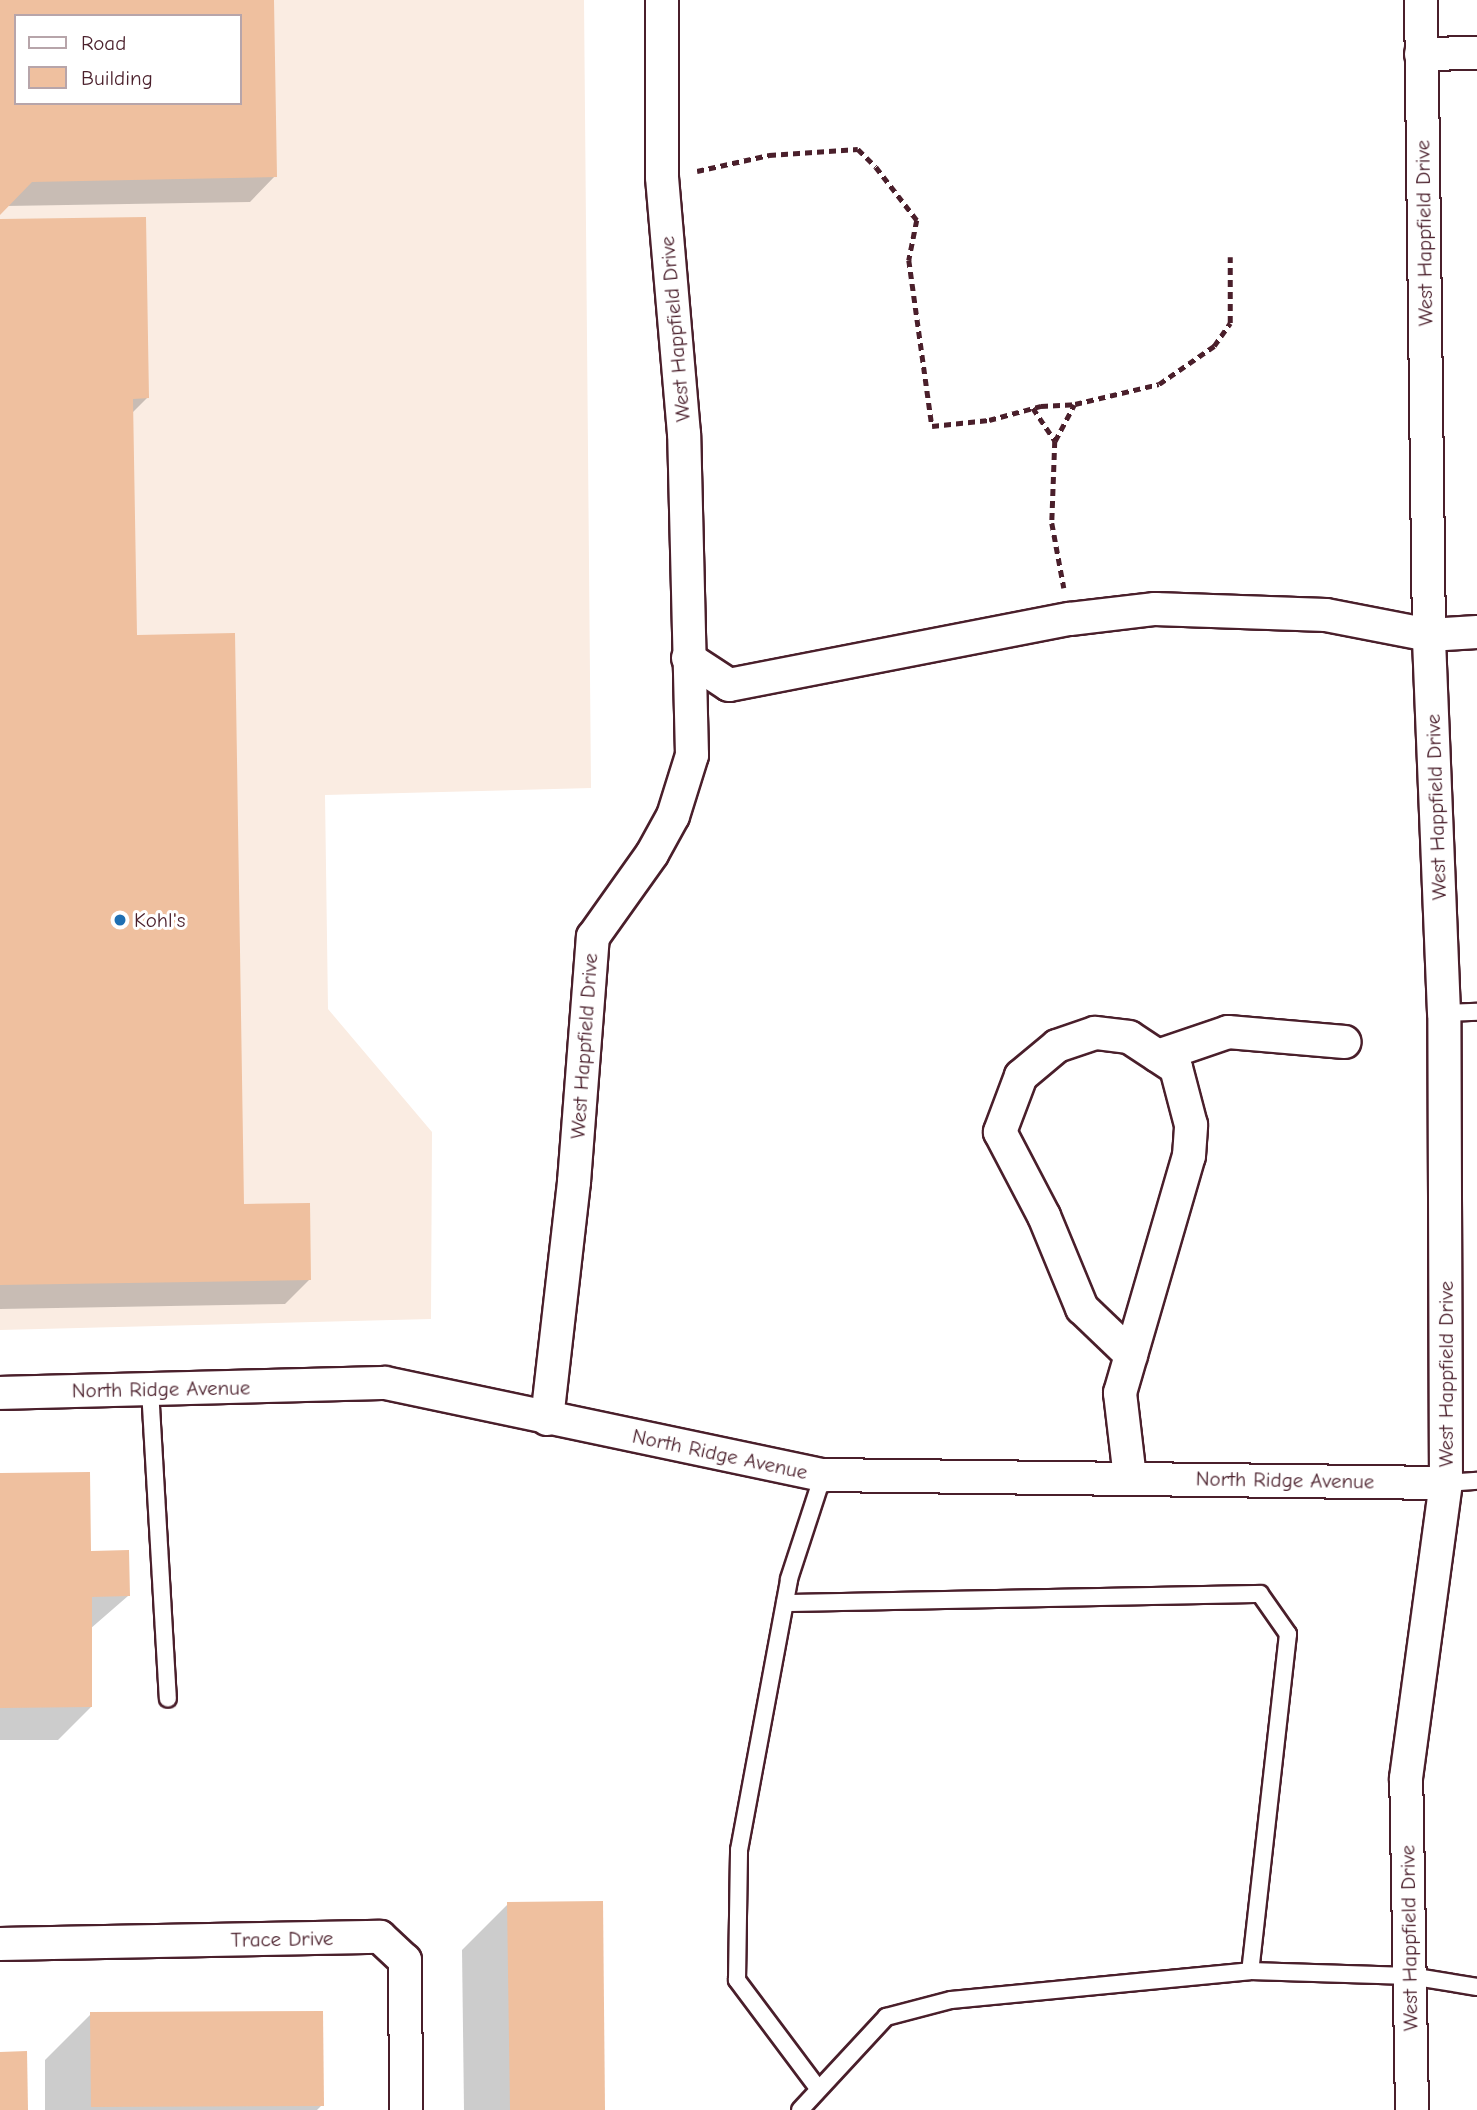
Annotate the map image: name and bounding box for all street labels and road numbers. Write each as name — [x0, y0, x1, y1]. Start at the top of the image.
street label: West Happfield Drive — [1410, 140, 1438, 326]
street label: West Happfield Drive — [654, 235, 696, 423]
street label: West Happfield Drive — [1420, 713, 1452, 901]
street label: West Happfield Drive — [565, 952, 603, 1140]
street label: West Happfield Drive — [1433, 1281, 1459, 1467]
street label: North Ridge Avenue — [72, 1375, 250, 1403]
street label: North Ridge Avenue — [630, 1423, 810, 1485]
street label: North Ridge Avenue — [1196, 1466, 1374, 1494]
street label: West Happfield Drive — [1395, 1845, 1423, 2031]
street label: Trace Drive — [230, 1926, 334, 1952]

